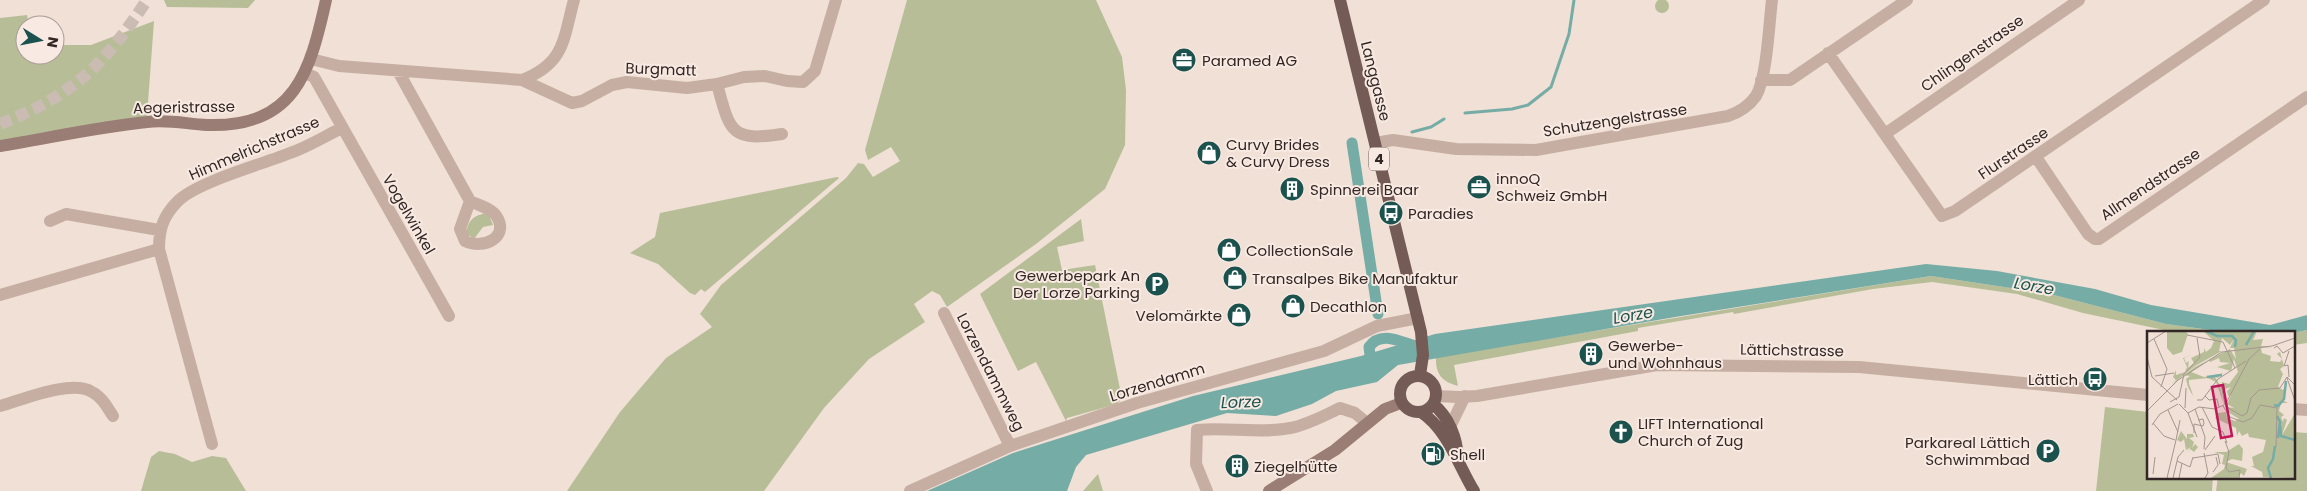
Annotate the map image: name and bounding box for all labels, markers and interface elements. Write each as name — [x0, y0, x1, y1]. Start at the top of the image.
street label: Chlingenstrasse — [1916, 10, 2028, 96]
north arrow — [15, 15, 65, 65]
text: N — [42, 35, 64, 49]
street label: Langgasse — [1356, 39, 1396, 123]
office icon: Paramed AG — [1171, 47, 1197, 73]
place label: Paramed AG — [1202, 50, 1298, 71]
street label: Burgmatt — [625, 57, 697, 81]
street label: Aegeristrasse — [133, 96, 235, 118]
street label: Schutzengelstrasse — [1542, 98, 1688, 142]
street label: Himmelrichstrasse — [185, 111, 323, 185]
street label: Flurstrasse — [1974, 122, 2052, 184]
place label: Curvy Brides & Curvy Dress — [1226, 134, 1330, 172]
shop icon: Curvy Brides & Curvy Dress — [1196, 140, 1222, 166]
street label: Allmendstrasse — [2096, 143, 2204, 225]
road number: 4 — [1369, 148, 1389, 170]
place label: innoQ Schweiz GmbH — [1496, 168, 1607, 206]
street label: Vogelwinkel — [378, 170, 440, 258]
office icon: innoQ Schweiz GmbH — [1466, 174, 1492, 200]
building icon: Spinnerei Baar — [1279, 176, 1305, 202]
place label: Spinnerei Baar — [1310, 179, 1419, 200]
bus stop icon: Paradies — [1378, 200, 1404, 226]
place label: Paradies — [1408, 203, 1474, 224]
shop icon: CollectionSale — [1216, 237, 1242, 263]
place label: CollectionSale — [1246, 240, 1353, 261]
place label: Gewerbepark An Der Lorze Parking — [1013, 265, 1140, 303]
shop icon: Transalpes Bike Manufaktur — [1222, 265, 1248, 291]
place label: Transalpes Bike Manufaktur — [1252, 268, 1458, 289]
parking icon: Gewerbepark An Der Lorze Parking — [1144, 271, 1170, 297]
water label: Lorze — [2012, 271, 2056, 301]
shop icon: Decathlon — [1280, 293, 1306, 319]
place label: Decathlon — [1310, 296, 1387, 317]
water label: Lorze — [1611, 300, 1655, 330]
shop icon: Velomärkte — [1226, 302, 1252, 328]
place label: Velomärkte — [1136, 305, 1222, 326]
street label: Lorzendammweg — [952, 309, 1030, 435]
inset map — [2147, 331, 2294, 478]
place label: Gewerbe- und Wohnhaus — [1608, 335, 1722, 373]
street label: Lättichstrasse — [1740, 339, 1844, 361]
building icon: Gewerbe- und Wohnhaus — [1578, 341, 1604, 367]
street label: Lorzendamm — [1107, 358, 1207, 406]
bus stop icon: Lättich — [2082, 366, 2108, 392]
place label: Lättich — [2028, 369, 2078, 390]
water label: Lorze — [1220, 390, 1262, 414]
place label: LIFT International Church of Zug — [1638, 413, 1763, 451]
church icon: LIFT International Church of Zug — [1608, 419, 1634, 445]
place label: Parkareal Lättich Schwimmbad — [1905, 432, 2030, 470]
parking icon: Parkareal Lättich Schwimmbad — [2035, 438, 2061, 464]
fuel station icon: Shell — [1420, 441, 1446, 467]
place label: Shell — [1450, 444, 1485, 465]
building icon: Ziegelhütte — [1224, 453, 1250, 479]
place label: Ziegelhütte — [1254, 456, 1338, 477]

